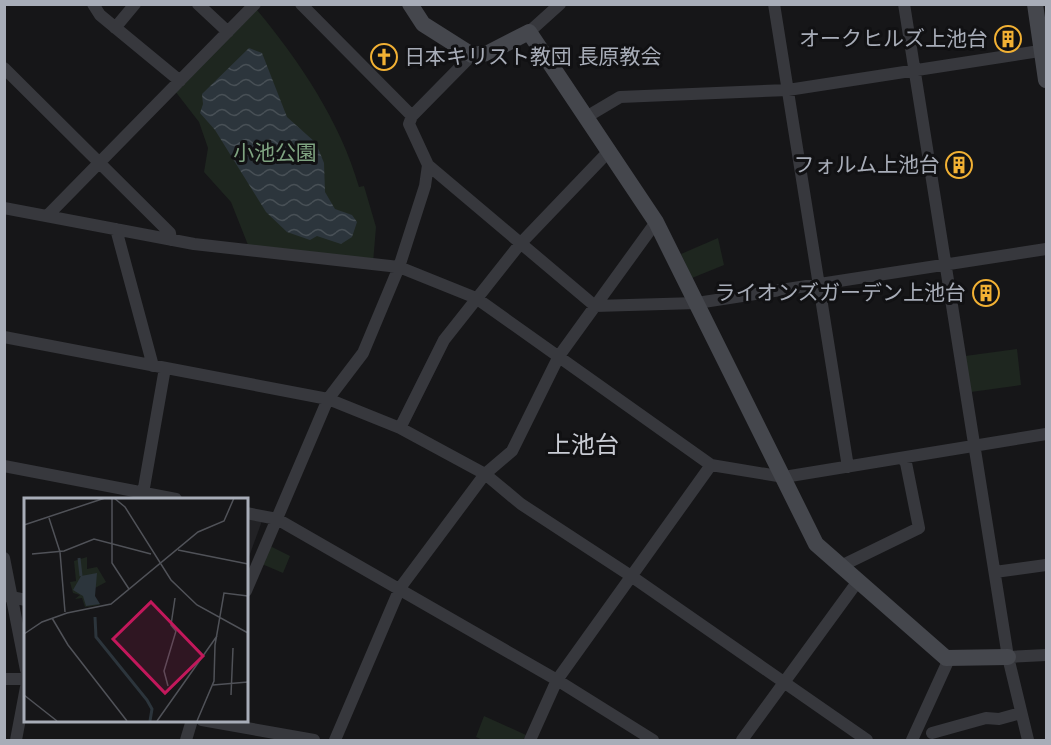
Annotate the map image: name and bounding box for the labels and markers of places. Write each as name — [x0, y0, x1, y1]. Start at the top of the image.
place label: オークヒルズ上池台 — [799, 24, 988, 52]
building icon: オークヒルズ上池台 — [993, 24, 1023, 54]
church icon: 日本キリスト教団 長原教会 — [369, 42, 399, 72]
place label: 日本キリスト教団 長原教会 — [404, 42, 661, 70]
place label: フォルム上池台 — [793, 150, 940, 178]
building icon: フォルム上池台 — [944, 150, 974, 180]
place label: ライオンズガーデン上池台 — [714, 278, 966, 306]
building icon: ライオンズガーデン上池台 — [971, 278, 1001, 308]

